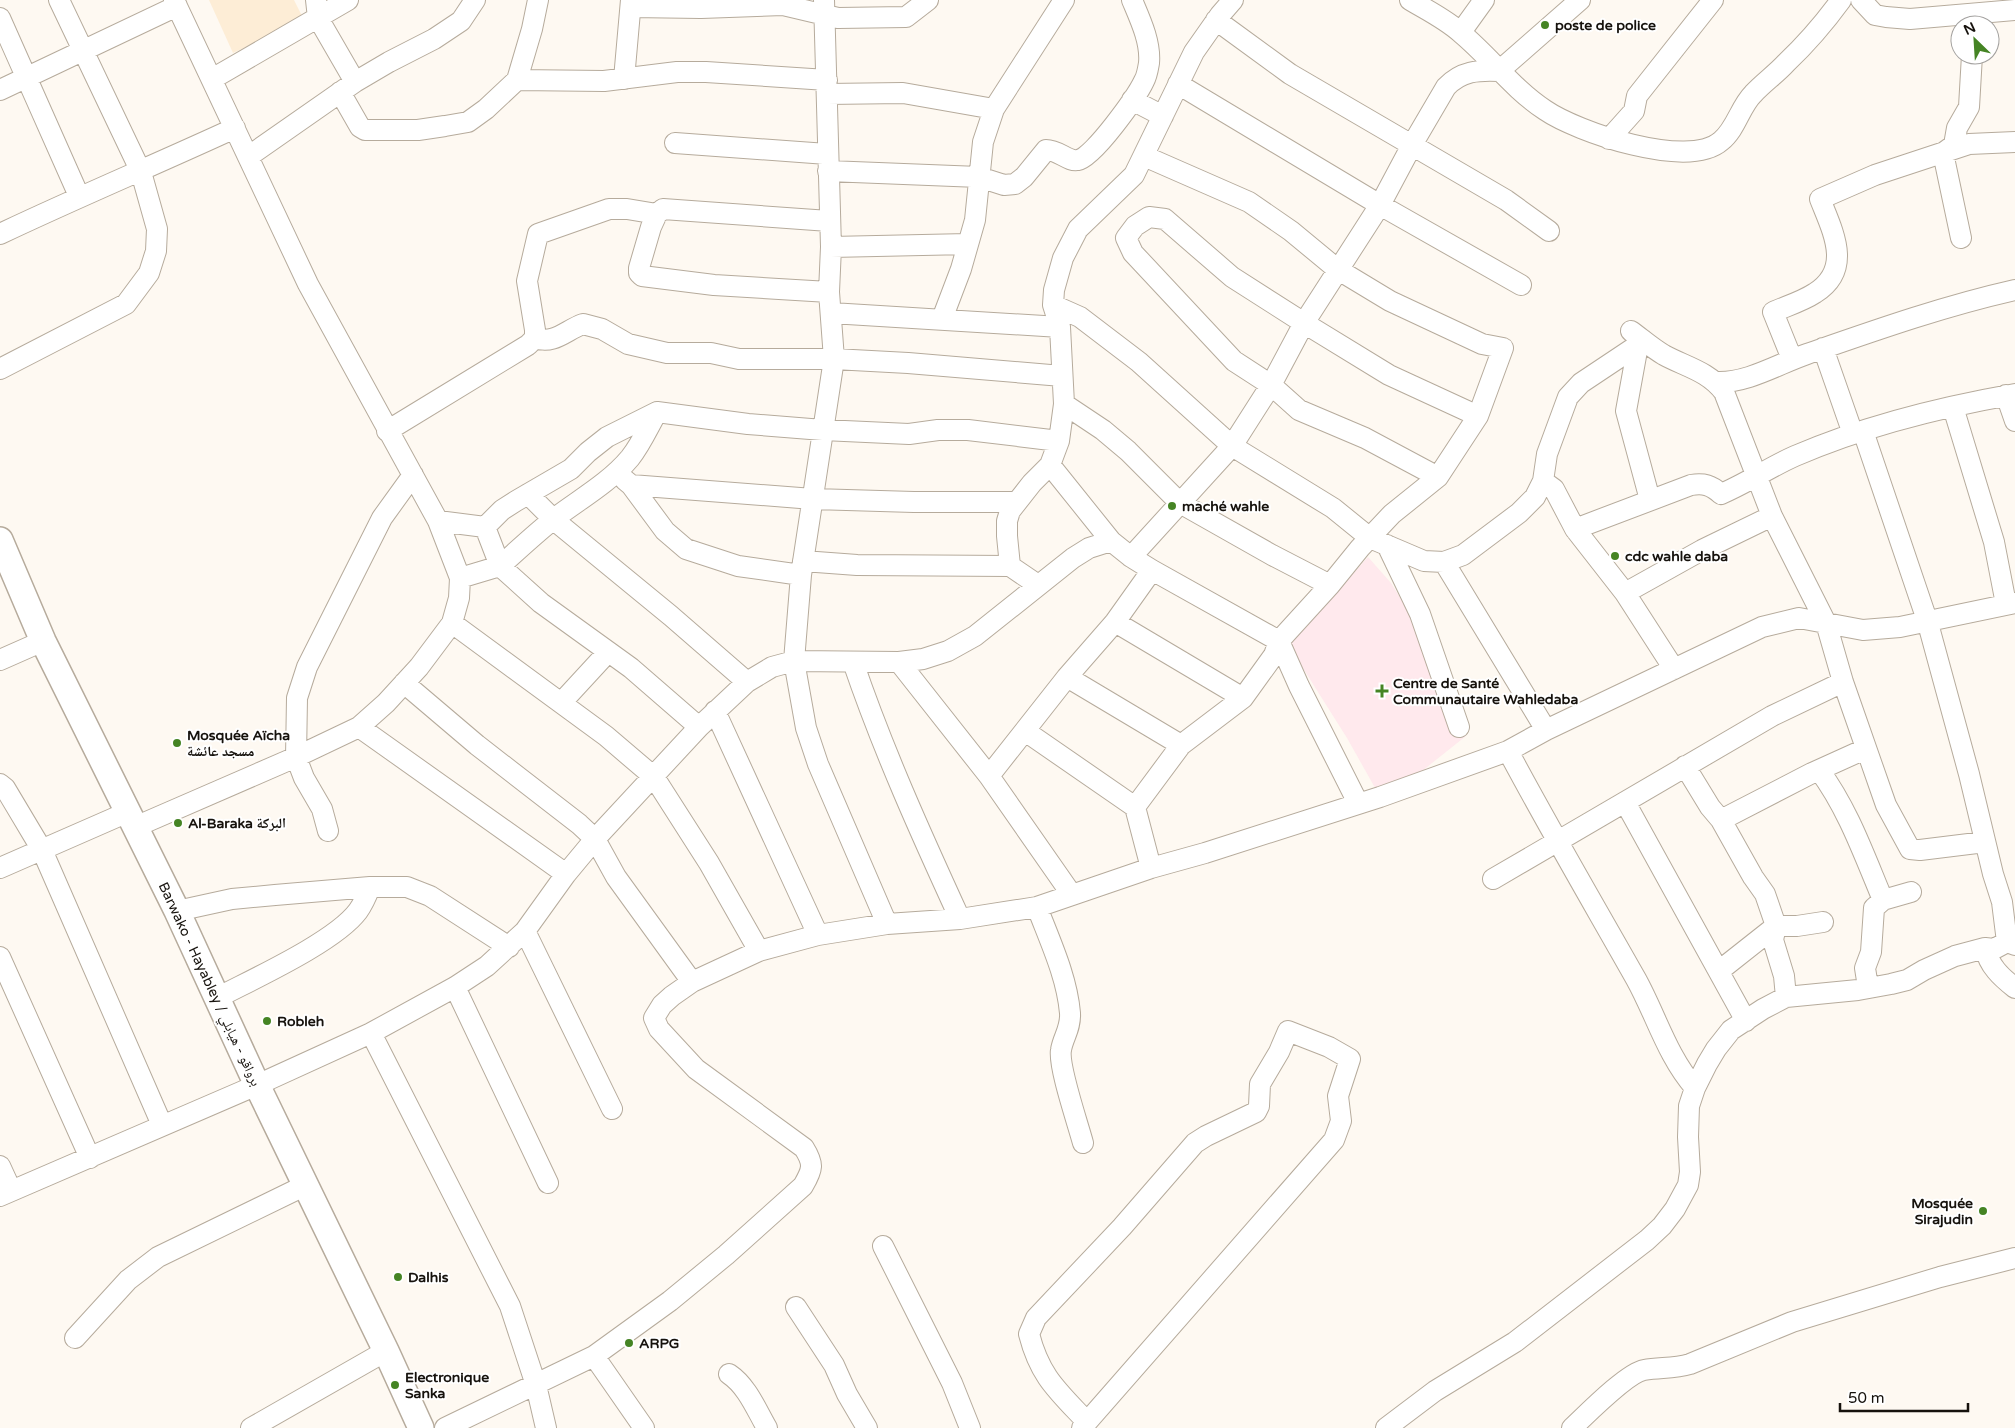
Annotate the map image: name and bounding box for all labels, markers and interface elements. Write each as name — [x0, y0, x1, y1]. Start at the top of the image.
north arrow — [1950, 15, 2000, 65]
place label: poste de police — [1555, 17, 1656, 34]
marker: poste de police — [1539, 19, 1551, 31]
text: N — [1961, 19, 1978, 39]
place label: maché wahle — [1182, 498, 1269, 515]
marker: maché wahle — [1166, 500, 1178, 512]
place label: cdc wahle daba — [1625, 548, 1728, 565]
marker: cdc wahle daba — [1609, 550, 1621, 562]
place label: Centre de Santé Communautaire Wahledaba — [1393, 675, 1578, 708]
marker: Centre de Santé Communautaire Wahledaba — [1375, 684, 1389, 698]
place label: Mosquée Aïcha مسجد عائشة — [187, 727, 290, 760]
marker: Mosquée Aïcha مسجد عائشة — [171, 737, 183, 749]
place label: Al-Baraka البركة — [188, 815, 286, 832]
marker: Al-Baraka البركة — [172, 817, 184, 829]
street label: Barwako - Hayabley / برواقو - هيابلي — [152, 880, 264, 1090]
place label: Robleh — [277, 1013, 324, 1030]
marker: Robleh — [261, 1015, 273, 1027]
place label: Mosquée Sirajudin — [1911, 1195, 1973, 1228]
marker: Mosquée Sirajudin — [1977, 1205, 1989, 1217]
place label: Dalhis — [408, 1269, 449, 1286]
marker: Dalhis — [392, 1271, 404, 1283]
place label: ARPG — [639, 1335, 679, 1352]
marker: ARPG — [623, 1337, 635, 1349]
place label: Electronique Sanka — [405, 1369, 489, 1402]
marker: Electronique Sanka — [389, 1379, 401, 1391]
scale bar — [1840, 1380, 1968, 1412]
text: 50 m — [1848, 1389, 1885, 1407]

